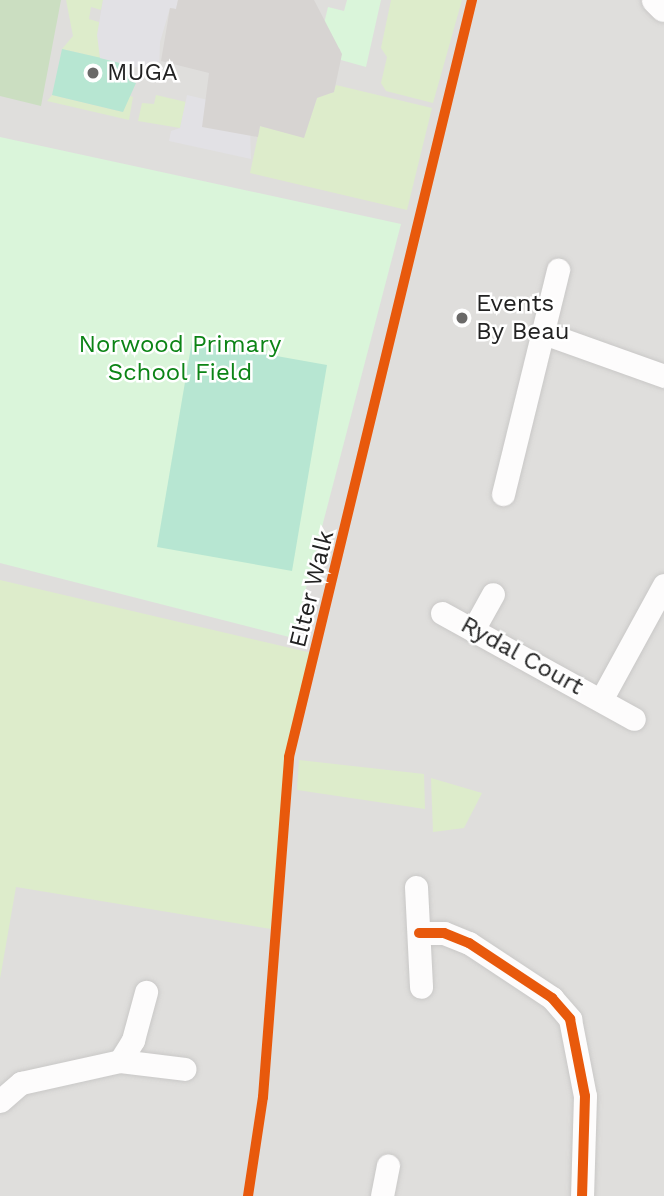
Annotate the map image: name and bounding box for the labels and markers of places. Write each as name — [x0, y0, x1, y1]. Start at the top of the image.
place label: MUGA — [107, 59, 178, 87]
marker: MUGA — [85, 65, 101, 81]
place label: Events By Beau — [476, 290, 570, 346]
marker: Events By Beau — [454, 310, 470, 326]

